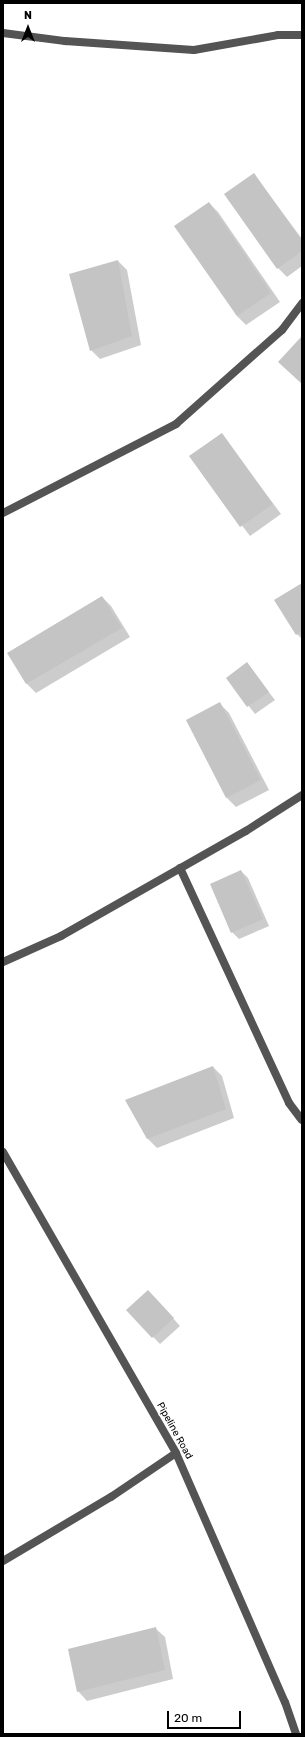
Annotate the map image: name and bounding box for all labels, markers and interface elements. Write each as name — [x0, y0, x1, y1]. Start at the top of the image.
north arrow — [8, 8, 48, 48]
text: N — [24, 9, 32, 22]
street label: Pipeline Road — [153, 1401, 195, 1461]
scale bar — [169, 1703, 243, 1729]
text: 20 m — [174, 1711, 202, 1725]

